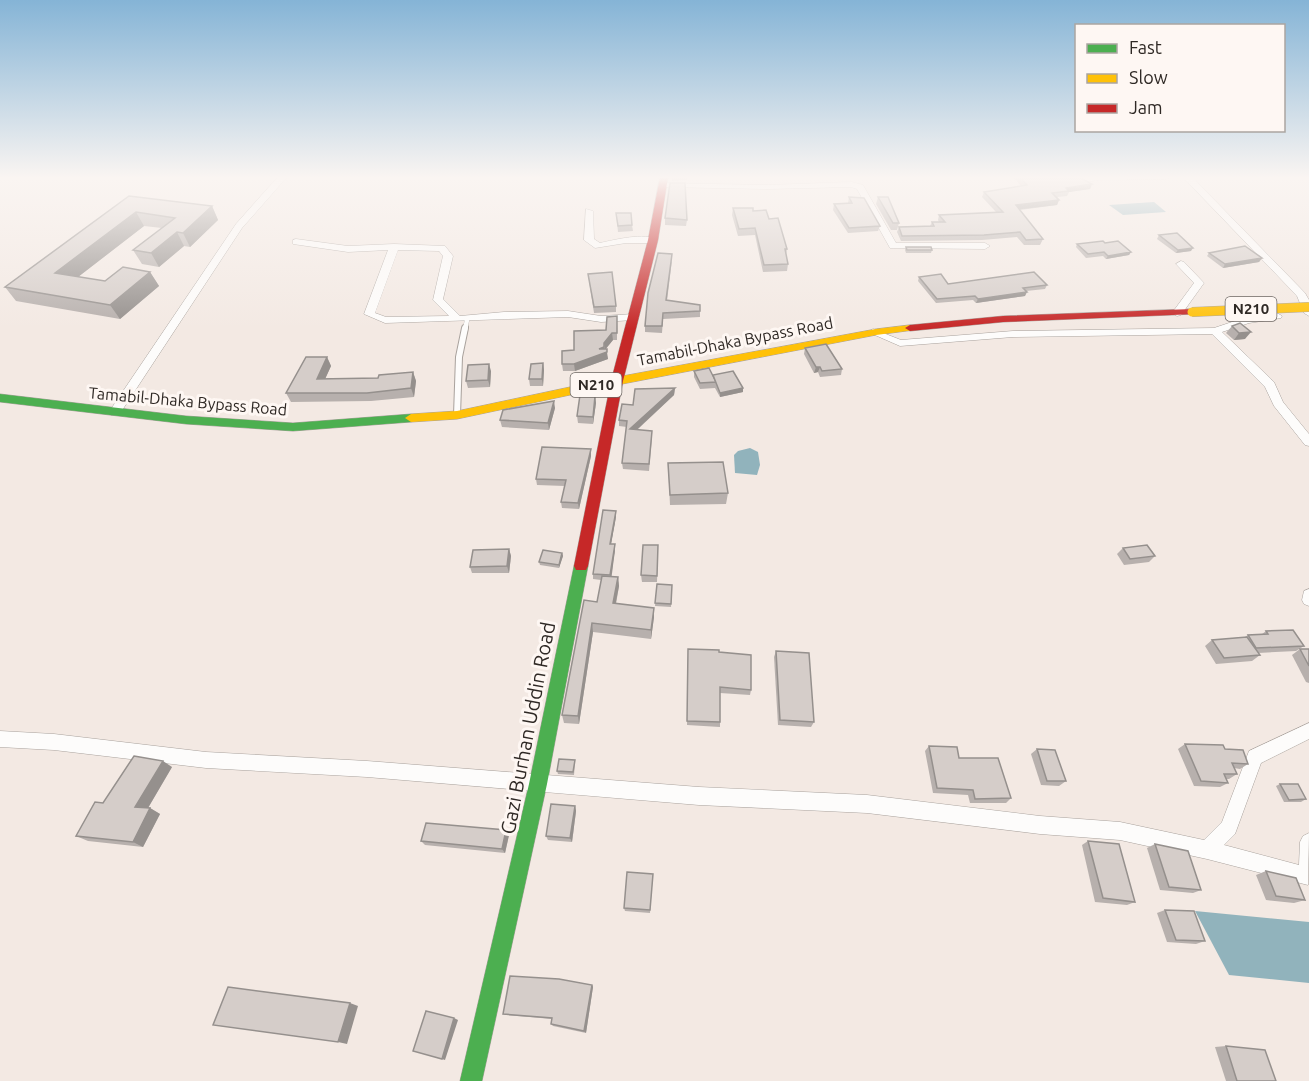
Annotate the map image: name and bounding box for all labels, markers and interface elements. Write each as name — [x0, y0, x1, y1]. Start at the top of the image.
legend — [1075, 24, 1285, 132]
text: Fast — [1129, 37, 1162, 57]
text: Slow — [1129, 67, 1168, 87]
text: Jam — [1129, 97, 1163, 117]
road number: N210 — [1226, 297, 1276, 321]
street label: Tamabil-Dhaka Bypass Road — [636, 313, 834, 369]
road number: N210 — [570, 373, 622, 397]
street label: Tamabil-Dhaka Bypass Road — [88, 383, 288, 419]
street label: Gazi Burhan Uddin Road — [496, 620, 559, 836]

